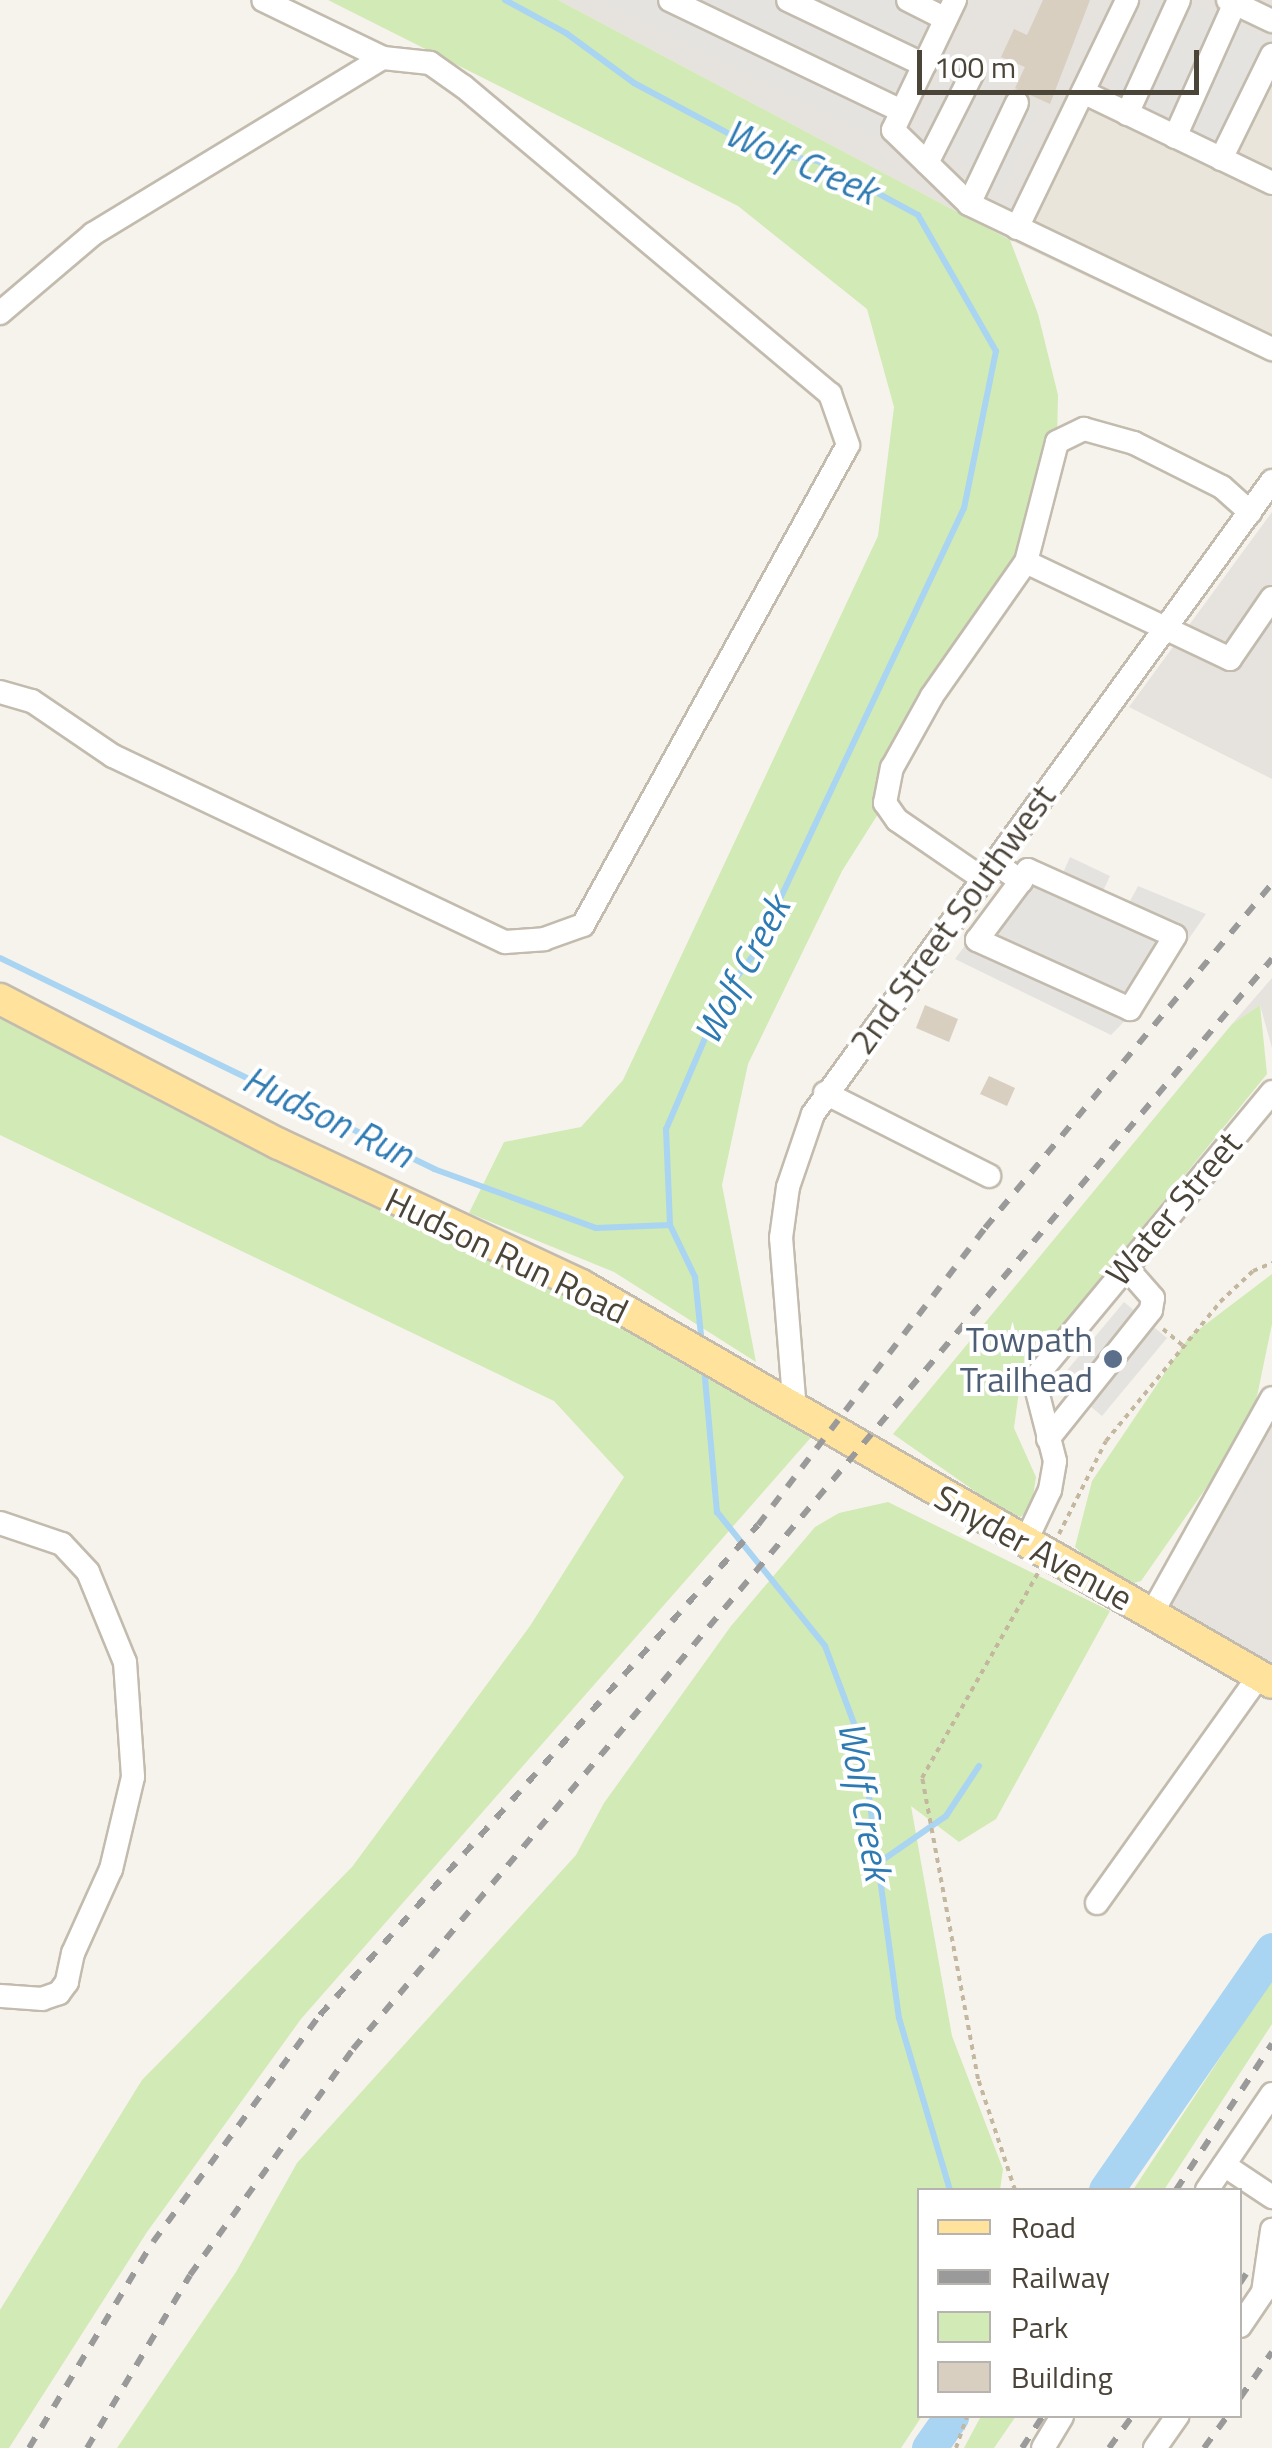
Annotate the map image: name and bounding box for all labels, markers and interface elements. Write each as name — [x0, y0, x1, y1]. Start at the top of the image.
scale bar — [922, 30, 1204, 92]
text: 100 m — [934, 44, 1016, 90]
water label: Wolf Creek — [718, 110, 884, 214]
street label: 2nd Street Southwest — [840, 776, 1064, 1062]
water label: Wolf Creek — [684, 889, 800, 1051]
water label: Hudson Run — [236, 1056, 420, 1178]
street label: Water Street — [1096, 1122, 1250, 1294]
street label: Hudson Run Road — [379, 1178, 635, 1332]
place label: Towpath Trailhead — [960, 1318, 1093, 1400]
marker: Towpath Trailhead — [1102, 1348, 1124, 1370]
street label: Snyder Avenue — [928, 1475, 1140, 1619]
water label: Wolf Creek — [829, 1718, 901, 1884]
legend — [917, 2188, 1242, 2418]
text: Road — [1011, 2204, 1076, 2250]
text: Railway — [1011, 2254, 1110, 2300]
text: Park — [1011, 2304, 1068, 2350]
text: Building — [1011, 2354, 1113, 2400]

